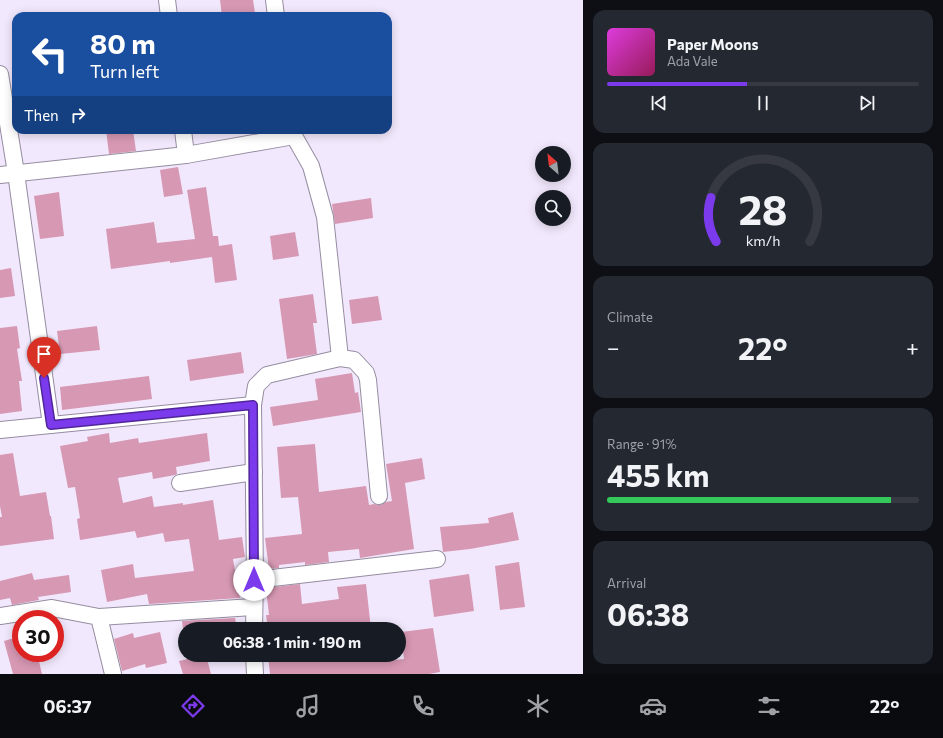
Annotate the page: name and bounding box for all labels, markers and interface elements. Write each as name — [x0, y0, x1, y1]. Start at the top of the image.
text: 80 m — [90, 26, 156, 60]
icon: left — [24, 28, 76, 80]
text: Paper Moons — [667, 35, 758, 53]
text: Ada Vale — [667, 53, 718, 69]
text: Turn left — [90, 60, 159, 82]
icon: previous — [648, 92, 670, 114]
icon: pause — [752, 92, 774, 114]
icon: next — [856, 92, 878, 114]
icon: right — [67, 104, 89, 126]
text: Then — [24, 106, 59, 124]
north arrow — [535, 146, 571, 182]
map controls — [535, 146, 571, 226]
text: 28 — [738, 183, 788, 234]
button: search — [535, 190, 571, 226]
text: km/h — [746, 231, 780, 249]
text: Climate — [607, 309, 653, 325]
text: 22° — [738, 329, 788, 366]
text: − — [607, 334, 620, 361]
text: + — [906, 334, 919, 361]
pin — [27, 337, 61, 378]
icon: arrive — [33, 343, 55, 365]
text: Range · 91% — [607, 436, 677, 452]
text: 455 km — [607, 456, 710, 493]
position arrow — [233, 559, 275, 601]
text: Arrival — [607, 575, 646, 591]
text: 06:38 — [607, 595, 689, 632]
speed limit sign: 30 — [12, 610, 64, 662]
text: 06:38 · 1 min · 190 m — [223, 633, 361, 651]
icon: directions — [179, 692, 207, 720]
icon: music — [294, 692, 322, 720]
icon: phone — [409, 692, 437, 720]
icon: climate — [524, 692, 552, 720]
icon: car — [639, 692, 667, 720]
icon: filters — [755, 692, 783, 720]
text: 06:37 — [44, 695, 92, 717]
text: 22° — [870, 695, 899, 717]

